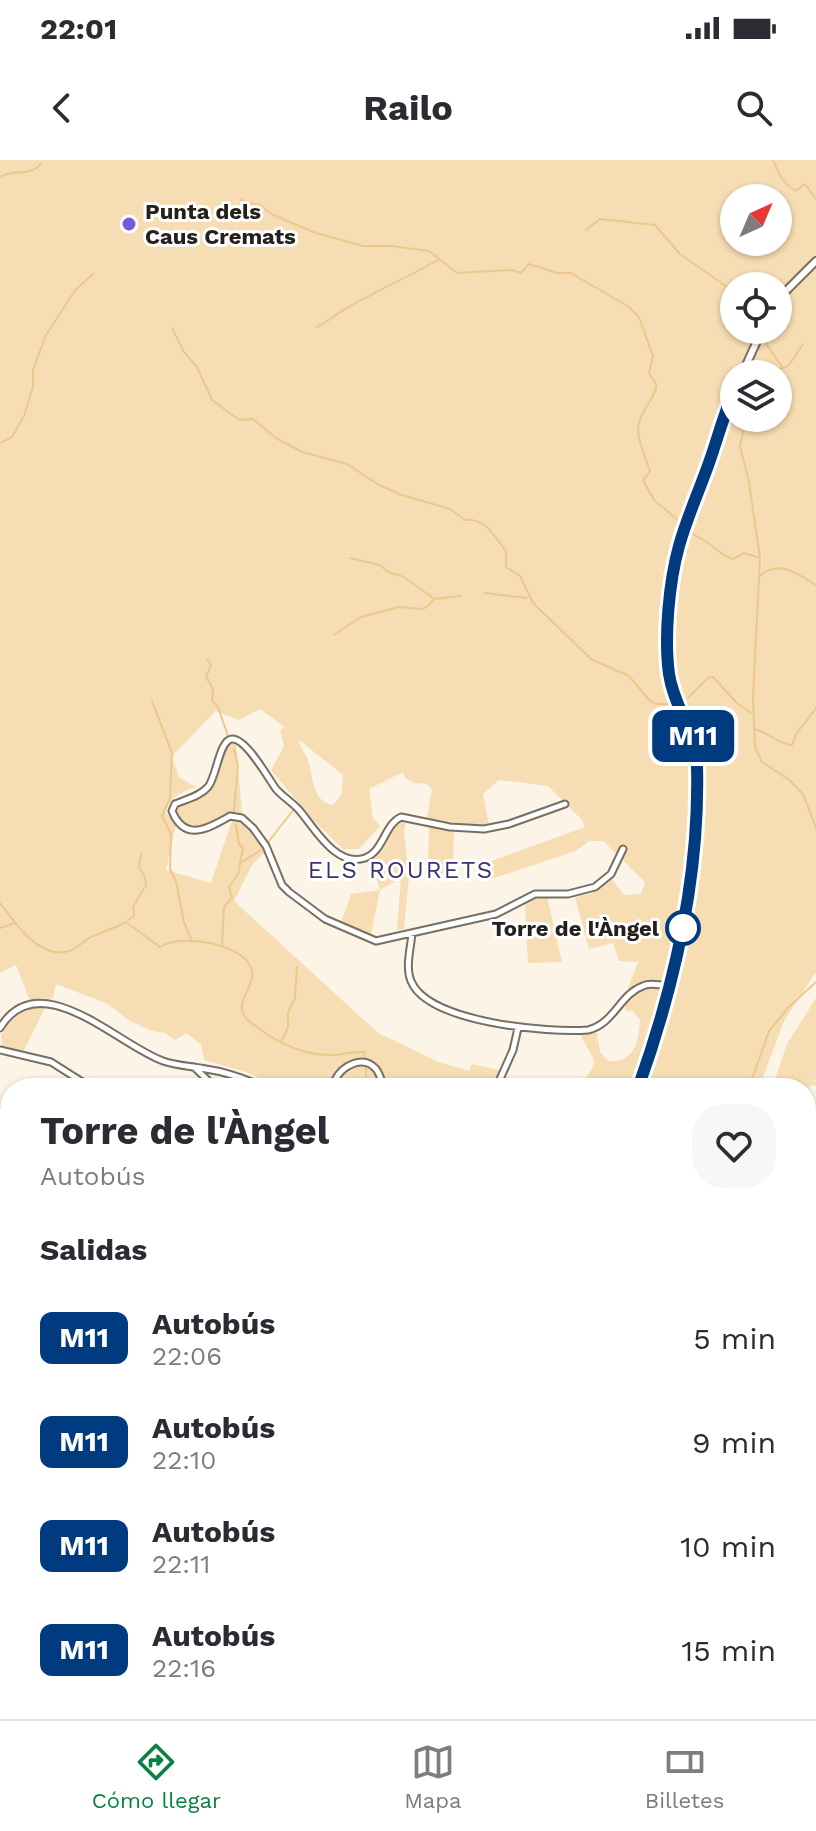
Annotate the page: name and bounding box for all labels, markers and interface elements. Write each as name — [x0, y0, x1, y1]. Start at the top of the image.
text: 22:01 — [40, 11, 117, 46]
icon: back — [40, 86, 84, 130]
icon: search — [732, 86, 776, 130]
text: Railo — [363, 87, 453, 129]
north arrow — [720, 184, 792, 256]
map controls — [720, 184, 792, 432]
place label: Punta dels Caus Cremats — [145, 199, 296, 249]
marker: Punta dels Caus Cremats — [120, 215, 138, 233]
button: locate — [720, 272, 792, 344]
button: layers — [720, 360, 792, 432]
line badge: M11 — [647, 710, 739, 762]
text: M11 — [668, 719, 718, 752]
district label: ELS ROURETS — [308, 856, 494, 884]
marker: Torre de l'Àngel — [666, 911, 700, 945]
place label: Torre de l'Àngel — [492, 916, 660, 941]
button: heart — [692, 1104, 776, 1188]
text: Torre de l'Àngel — [40, 1109, 329, 1153]
text: Autobús — [40, 1161, 146, 1191]
text: Salidas — [40, 1232, 147, 1267]
text: Autobús — [152, 1306, 275, 1341]
text: M11 — [59, 1321, 109, 1354]
text: 5 min — [693, 1321, 776, 1356]
text: 22:06 — [152, 1341, 222, 1371]
text: Autobús — [152, 1410, 275, 1445]
text: M11 — [59, 1425, 109, 1458]
text: 9 min — [692, 1425, 776, 1460]
text: 22:10 — [152, 1445, 216, 1475]
text: Autobús — [152, 1514, 275, 1549]
text: M11 — [59, 1529, 109, 1562]
text: 10 min — [680, 1529, 776, 1564]
text: 22:11 — [152, 1549, 210, 1579]
text: Autobús — [152, 1618, 275, 1653]
text: M11 — [59, 1633, 109, 1666]
text: 15 min — [681, 1633, 776, 1668]
text: 22:16 — [152, 1653, 216, 1683]
tab: Cómo llegar — [92, 1740, 221, 1813]
tab: Mapa — [404, 1740, 462, 1813]
tab: Billetes — [645, 1740, 724, 1813]

